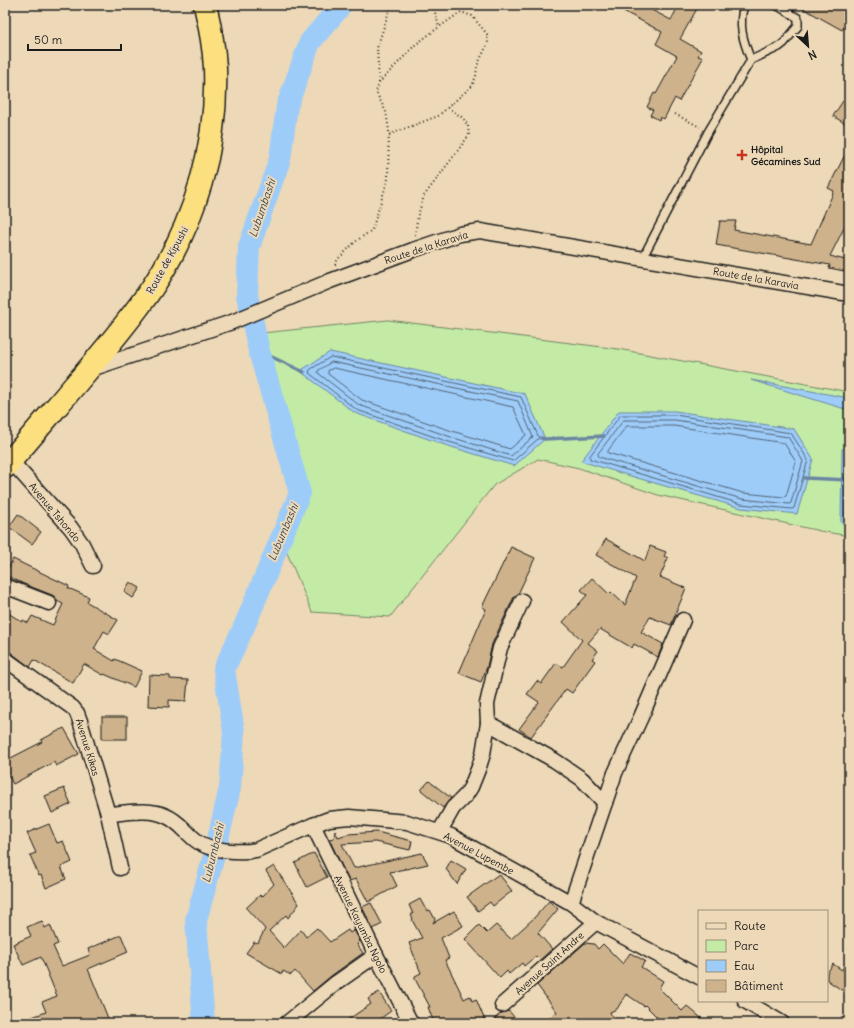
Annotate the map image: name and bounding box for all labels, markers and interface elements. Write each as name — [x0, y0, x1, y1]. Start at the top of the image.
scale bar — [28, 26, 121, 52]
north arrow — [788, 26, 828, 66]
text: 50 m — [34, 32, 63, 47]
text: N — [806, 47, 819, 63]
place label: Hôpital Gécamines Sud — [751, 143, 821, 168]
marker: Hôpital Gécamines Sud — [736, 149, 748, 161]
water label: Lubumbashi — [246, 176, 279, 239]
street label: Route de Kipushi — [144, 224, 191, 296]
street label: Route de la Karavia — [383, 228, 470, 267]
street label: Route de la Karavia — [712, 265, 800, 292]
street label: Avenue Tshondo — [26, 480, 84, 545]
water label: Lubumbashi — [265, 500, 302, 563]
street label: Avenue Kikas — [73, 717, 103, 778]
water label: Lubumbashi — [199, 820, 227, 884]
street label: Avenue Lupembe — [441, 829, 516, 877]
street label: Avenue Kayumba Ngolo — [331, 873, 390, 976]
legend — [698, 910, 828, 1002]
text: Route — [734, 918, 766, 933]
street label: Avenue Saint Andre — [512, 929, 586, 998]
text: Parc — [734, 938, 759, 953]
text: Eau — [734, 958, 755, 973]
text: Bâtiment — [734, 978, 783, 993]

